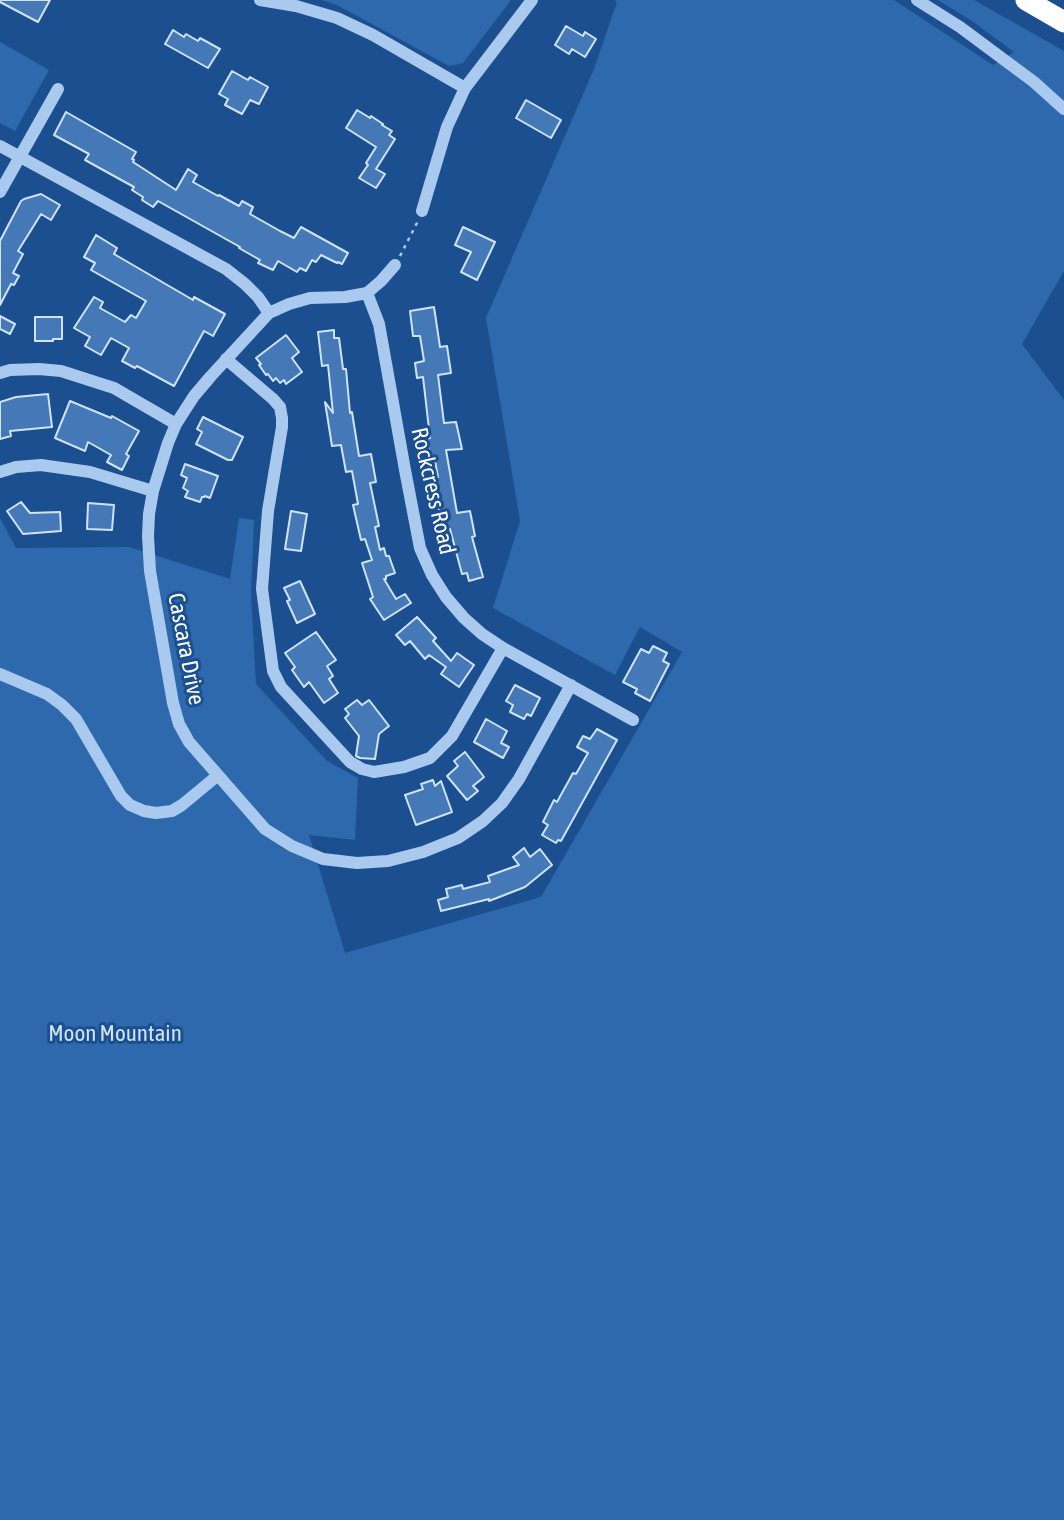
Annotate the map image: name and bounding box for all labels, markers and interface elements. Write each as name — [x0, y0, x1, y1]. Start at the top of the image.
street label: Rockcress Road — [405, 425, 461, 557]
street label: Cascara Drive — [162, 591, 210, 707]
park label: Moon Mountain — [48, 1020, 182, 1048]

